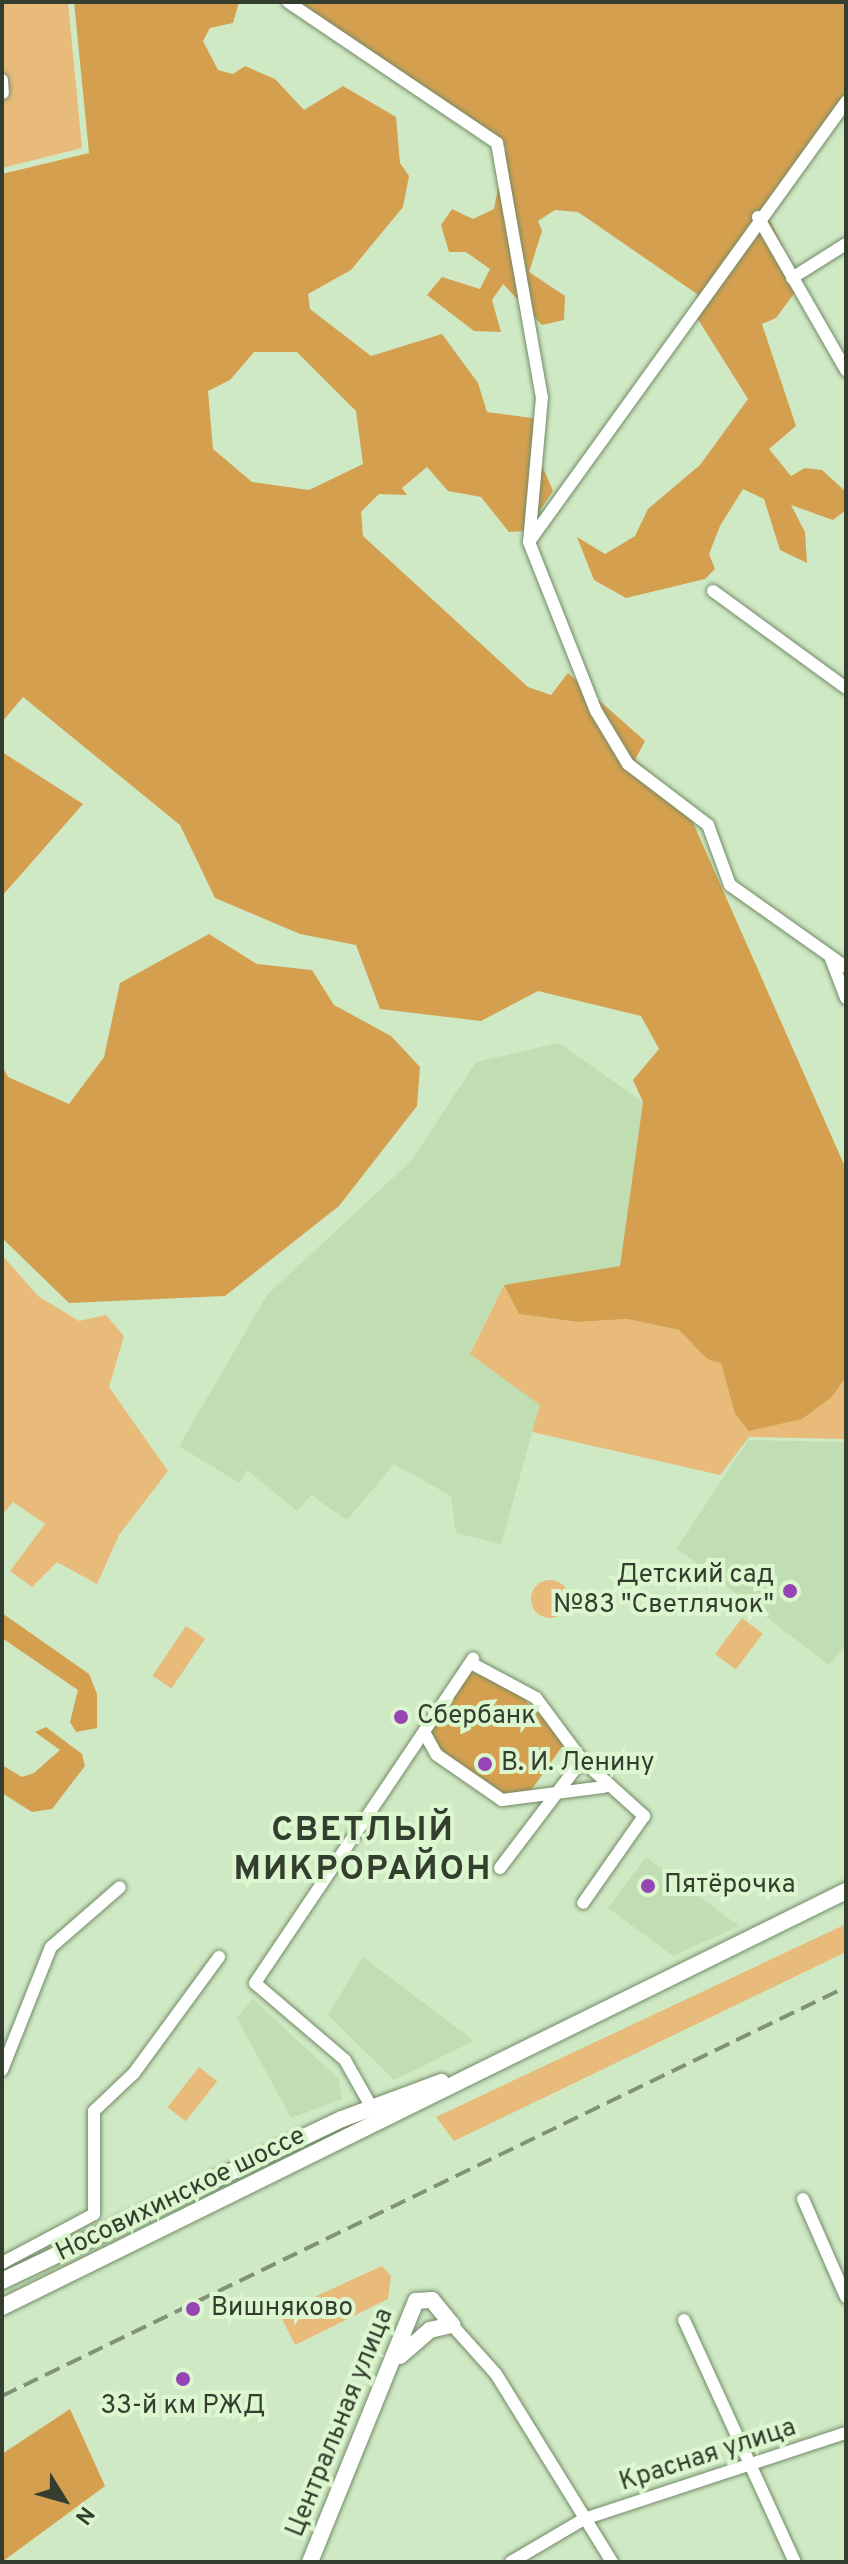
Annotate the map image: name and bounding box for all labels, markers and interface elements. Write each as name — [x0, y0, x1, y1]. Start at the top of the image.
place label: Детский сад №83 "Светлячок" — [553, 1560, 774, 1622]
marker: Детский сад №83 "Светлячок" — [781, 1582, 799, 1600]
place label: Сбербанк — [417, 1701, 536, 1733]
marker: Сбербанк — [392, 1708, 410, 1726]
place label: В. И. Ленину — [501, 1748, 655, 1780]
marker: В. И. Ленину — [476, 1755, 494, 1773]
district label: СВЕТЛЫЙ МИКРОРАЙОН — [234, 1811, 492, 1890]
place label: Пятёрочка — [664, 1870, 796, 1902]
marker: Пятёрочка — [639, 1877, 657, 1895]
street label: Носовихинское шоссе — [51, 2121, 311, 2269]
place label: Вишняково — [211, 2293, 353, 2325]
marker: Вишняково — [182, 2298, 204, 2320]
street label: Центральная улица — [281, 2304, 401, 2542]
marker: 33-й км РЖД — [174, 2370, 192, 2388]
place label: 33-й км РЖД — [101, 2391, 265, 2423]
street label: Красная улица — [616, 2413, 800, 2499]
north arrow — [24, 2460, 104, 2540]
text: N — [68, 2500, 99, 2529]

